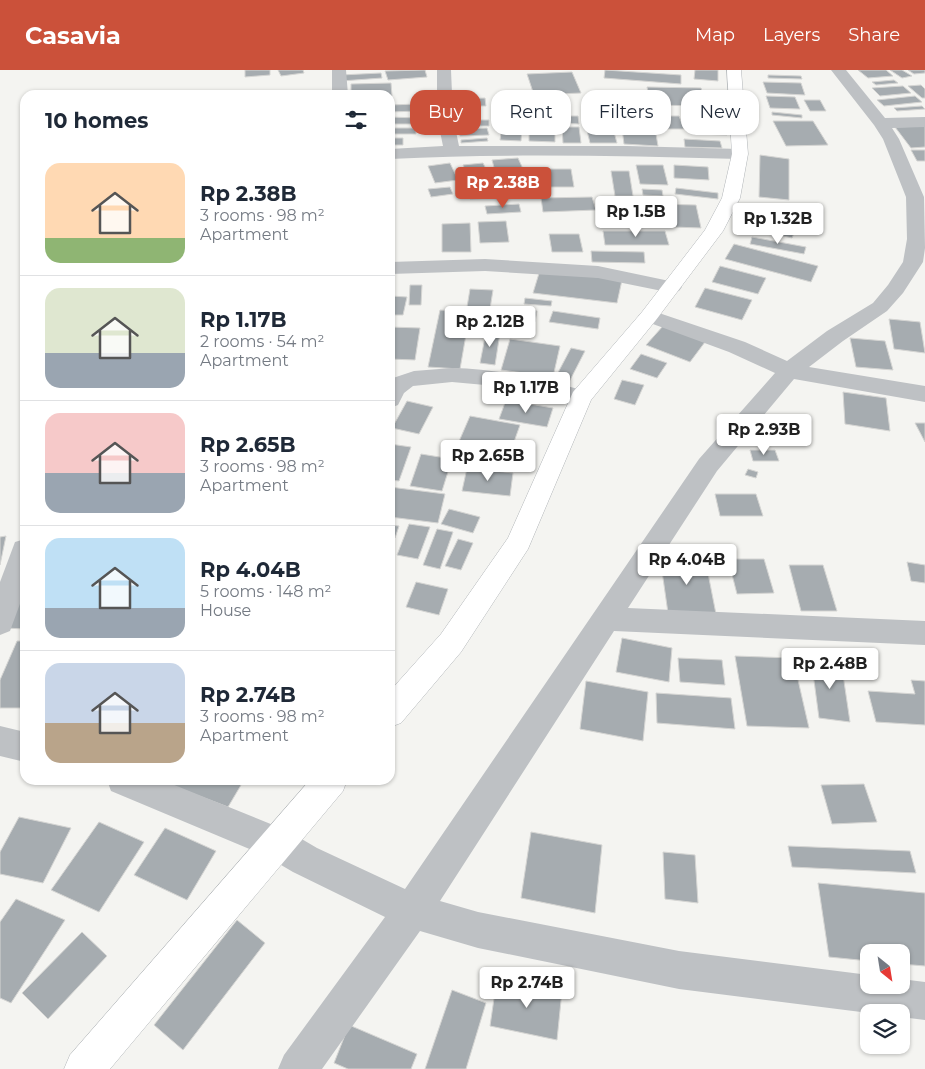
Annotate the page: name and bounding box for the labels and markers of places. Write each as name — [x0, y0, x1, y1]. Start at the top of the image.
pin: Rp 2.38B — [451, 166, 555, 209]
pin: Rp 1.5B — [590, 196, 682, 238]
pin: Rp 1.32B — [726, 202, 830, 245]
pin: Rp 2.12B — [438, 306, 542, 348]
pin: Rp 1.17B — [474, 372, 578, 414]
pin: Rp 2.93B — [712, 414, 816, 456]
pin: Rp 2.65B — [436, 440, 540, 482]
pin: Rp 4.04B — [635, 544, 739, 586]
pin: Rp 2.48B — [778, 648, 882, 690]
pin: Rp 2.74B — [475, 966, 579, 1009]

